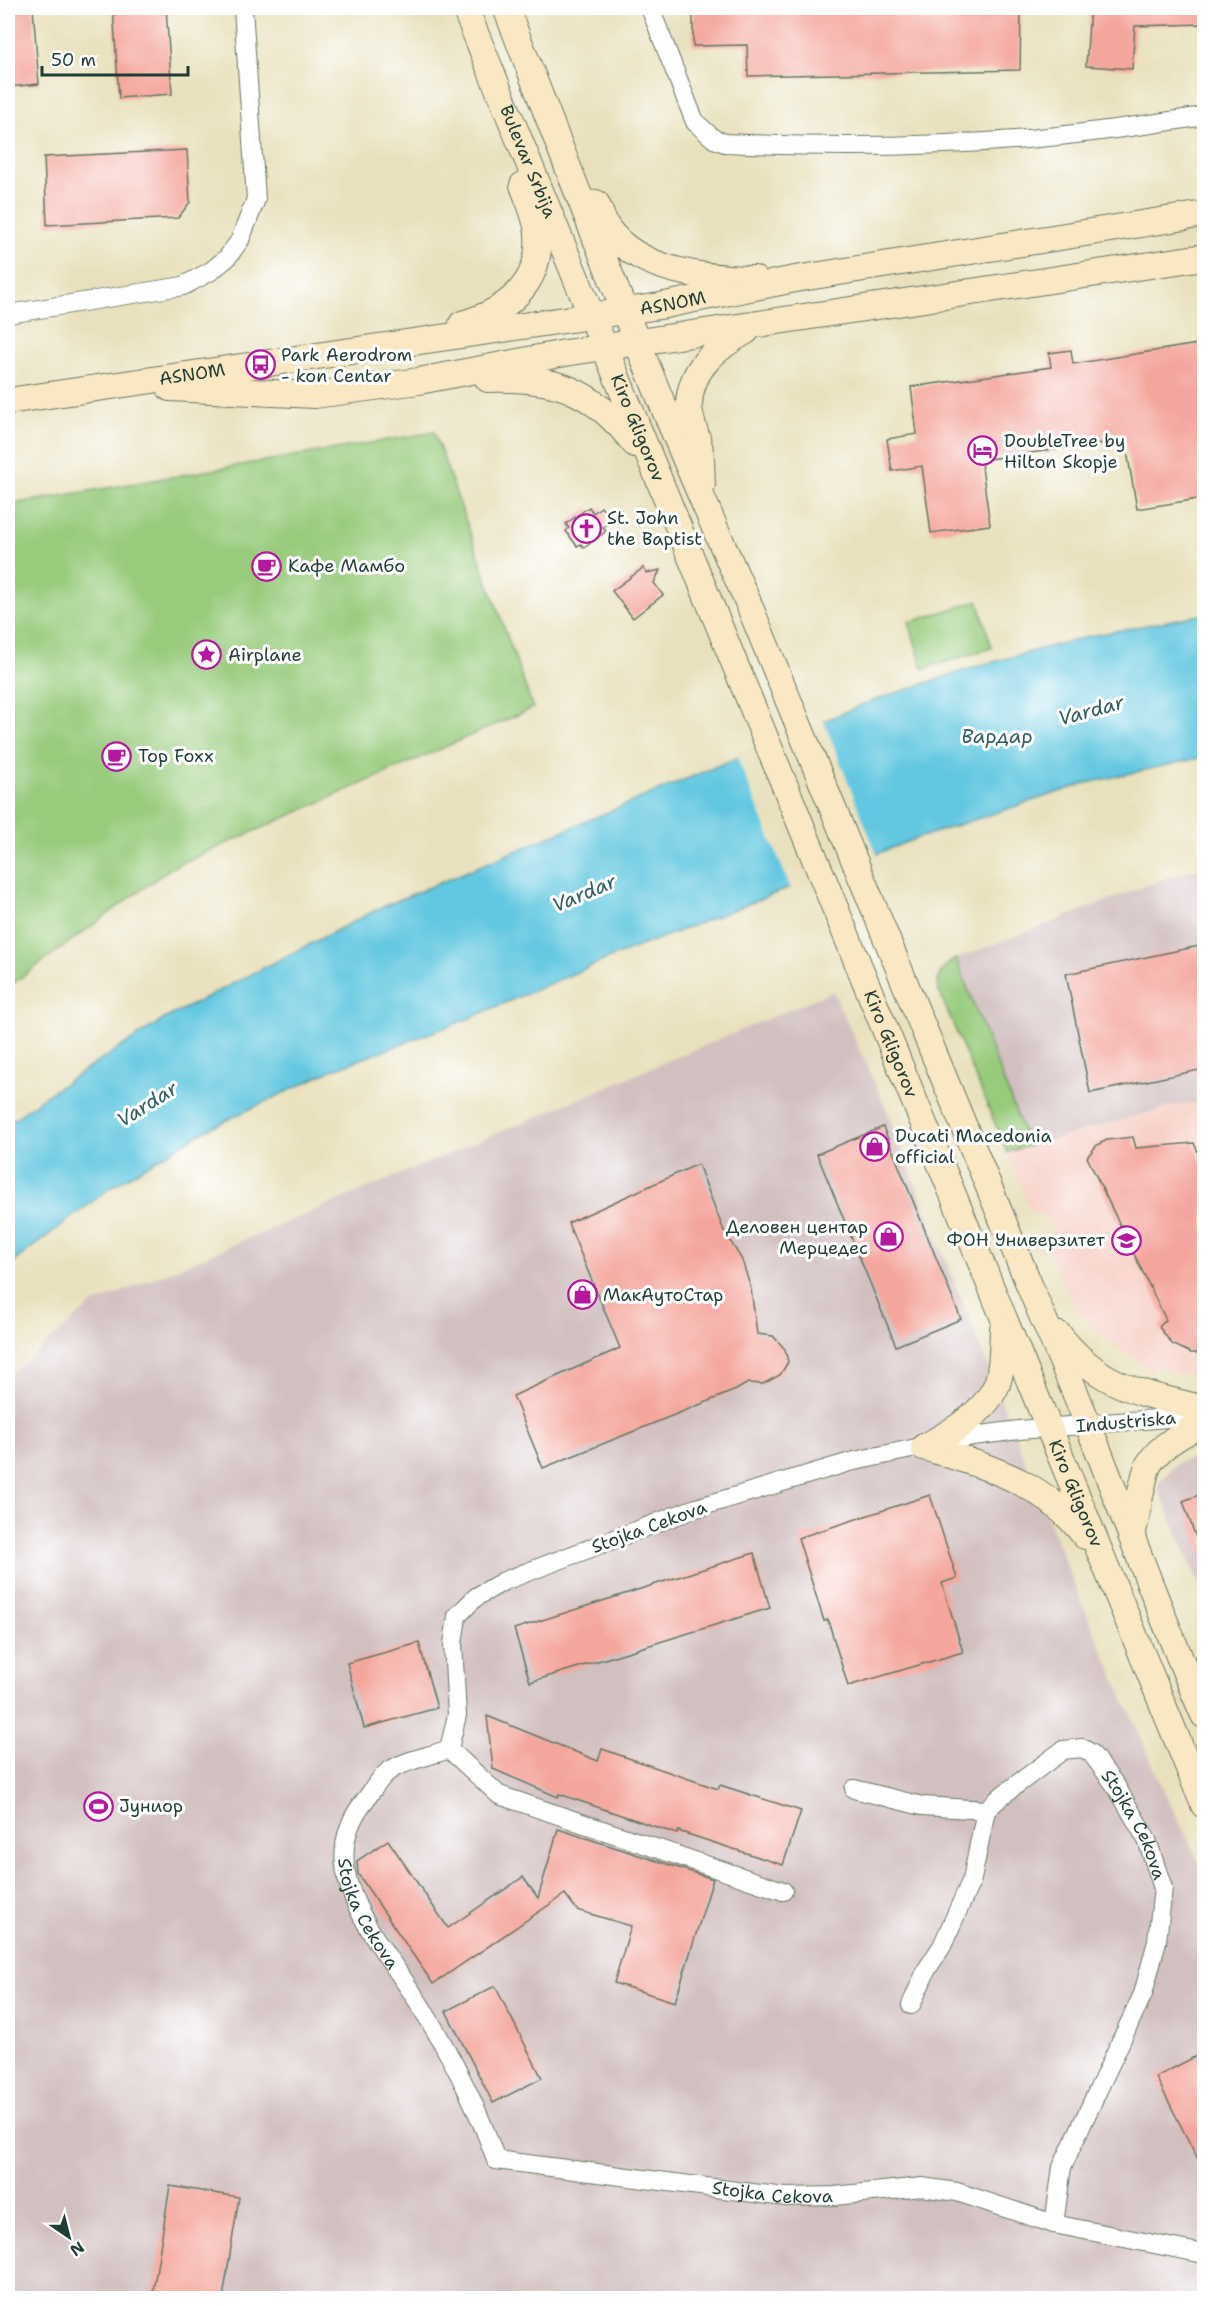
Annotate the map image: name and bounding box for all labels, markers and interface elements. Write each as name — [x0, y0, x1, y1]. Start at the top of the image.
scale bar — [42, 39, 188, 77]
text: 50 m — [51, 48, 96, 72]
street label: Bulevar Srbija — [494, 101, 562, 222]
street label: ASNOM — [638, 285, 708, 321]
place label: Park Aerodrom - kon Centar — [281, 343, 412, 388]
bus stop icon: Park Aerodrom - kon Centar — [244, 349, 276, 381]
street label: ASNOM — [157, 357, 227, 391]
street label: Kiro Gligorov — [605, 370, 671, 485]
place label: DoubleTree by Hilton Skopje — [1004, 429, 1125, 474]
hotel icon: DoubleTree by Hilton Skopje — [967, 435, 999, 467]
place label: St. John the Baptist — [607, 506, 702, 551]
church icon: St. John the Baptist — [570, 512, 602, 544]
cafe icon: Кафе Мамбо — [251, 550, 283, 582]
place label: Кафе Мамбо — [288, 554, 405, 578]
place icon: Airplane — [191, 639, 223, 671]
place label: Airplane — [228, 643, 302, 667]
water label: Vardar — [1055, 689, 1127, 731]
water label: Вардар — [961, 723, 1033, 749]
cafe icon: Top Foxx — [101, 740, 133, 772]
place label: Top Foxx — [138, 744, 214, 768]
water label: Vardar — [548, 868, 621, 918]
street label: Kiro Gligorov — [858, 986, 924, 1101]
water label: Vardar — [112, 1075, 183, 1133]
place label: Ducati Macedonia official — [895, 1124, 1052, 1169]
shop icon: Ducati Macedonia official — [858, 1130, 890, 1162]
place label: Деловен центар Мерцедес — [726, 1215, 868, 1260]
shop icon: Деловен центар Мерцедес — [873, 1221, 905, 1253]
school or university icon: ФОН Универзитет — [1110, 1224, 1142, 1256]
place label: ФОН Универзитет — [947, 1228, 1106, 1252]
shop icon: МакАутоСтар — [566, 1279, 598, 1311]
place label: МакАутоСтар — [603, 1283, 723, 1307]
street label: Industriska — [1075, 1406, 1177, 1438]
street label: Kiro Gligorov — [1043, 1436, 1109, 1551]
street label: Stojka Cekova — [588, 1495, 710, 1559]
street label: Stojka Cekova — [1096, 1765, 1171, 1883]
sports icon: Јуниор — [82, 1790, 114, 1822]
place label: Јуниор — [119, 1794, 183, 1818]
street label: Stojka Cekova — [332, 1857, 404, 1974]
street label: Stojka Cekova — [711, 2176, 833, 2209]
north arrow — [39, 2207, 99, 2267]
text: N — [66, 2237, 89, 2261]

